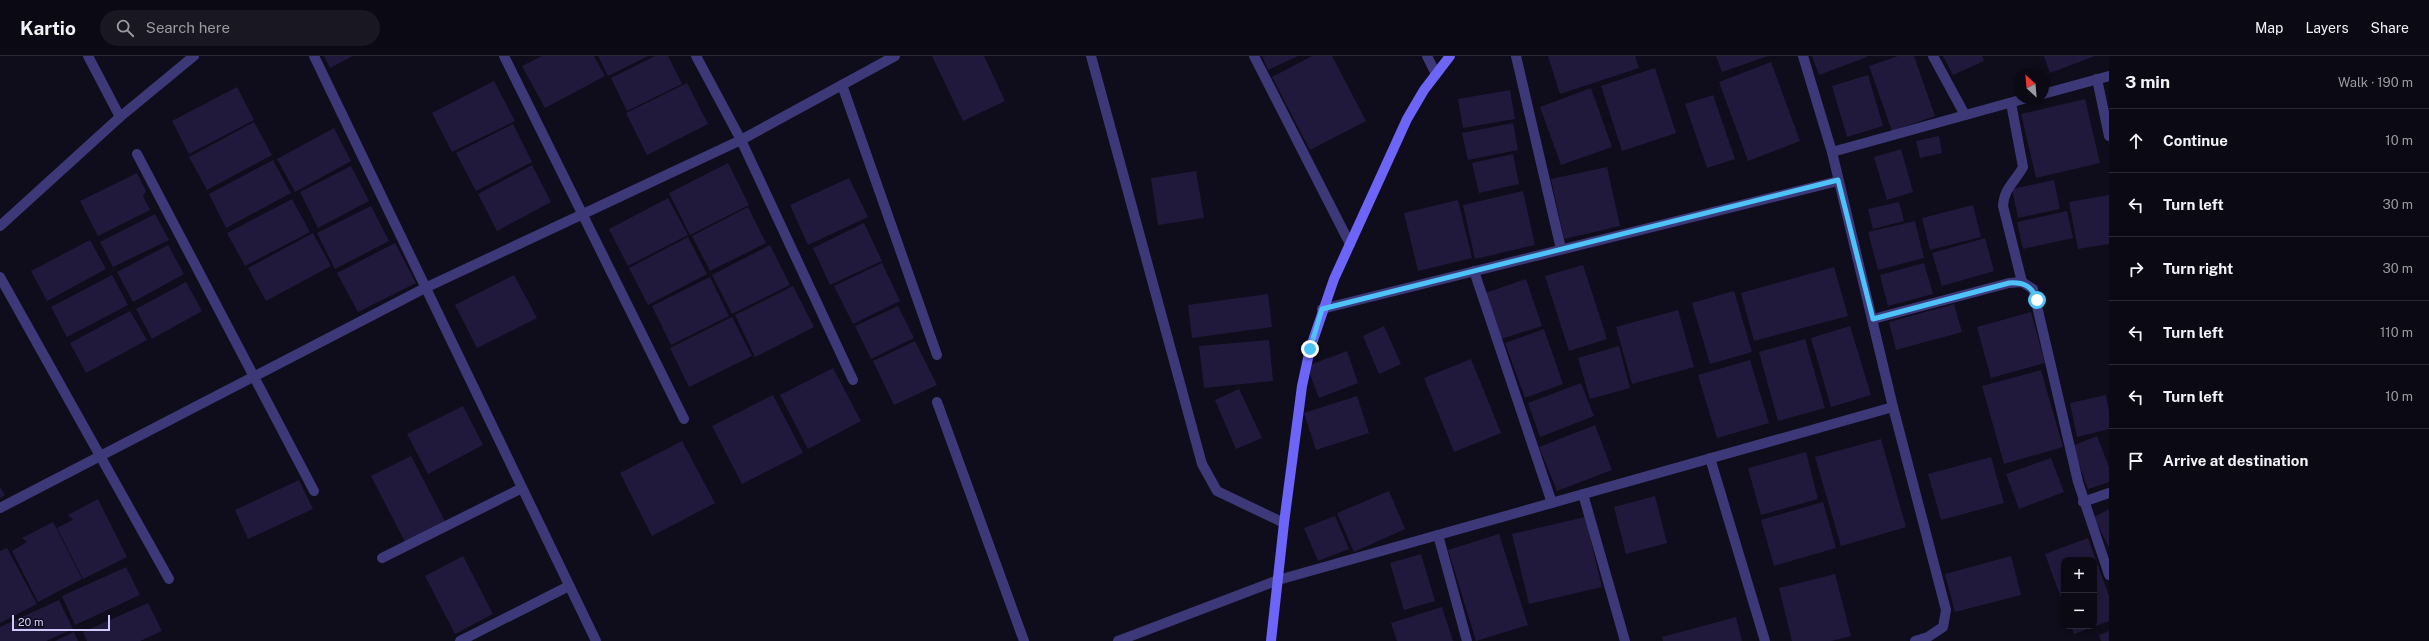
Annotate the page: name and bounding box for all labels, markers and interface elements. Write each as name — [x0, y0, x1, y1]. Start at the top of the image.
search box — [100, 10, 380, 46]
text: Kartio — [20, 17, 76, 39]
icon: search — [114, 17, 136, 39]
text: Search here — [146, 19, 230, 36]
text: Map — [2255, 20, 2283, 36]
text: Layers — [2305, 20, 2349, 36]
text: Share — [2371, 20, 2409, 36]
north arrow — [2013, 68, 2049, 104]
text: 3 min — [2125, 72, 2170, 92]
text: Walk · 190 m — [2338, 75, 2413, 90]
icon: ahead — [2125, 130, 2147, 152]
text: Continue — [2163, 132, 2228, 149]
text: 10 m — [2385, 133, 2413, 148]
icon: left — [2125, 194, 2147, 216]
text: Turn left — [2163, 196, 2224, 213]
text: 30 m — [2383, 197, 2413, 212]
icon: right — [2125, 258, 2147, 280]
text: Turn right — [2163, 260, 2233, 277]
text: 30 m — [2383, 261, 2413, 276]
route start — [2028, 291, 2046, 309]
icon: left — [2125, 322, 2147, 344]
text: Turn left — [2163, 324, 2224, 341]
text: 110 m — [2380, 325, 2413, 340]
route end — [1301, 340, 1319, 358]
icon: left — [2125, 386, 2147, 408]
text: Turn left — [2163, 388, 2224, 405]
text: 10 m — [2385, 389, 2413, 404]
icon: arrive — [2125, 450, 2147, 472]
text: Arrive at destination — [2163, 452, 2308, 469]
map controls — [2061, 557, 2097, 629]
button: + — [2061, 557, 2097, 593]
button: − — [2061, 593, 2097, 629]
scale bar — [12, 613, 110, 632]
text: 20 m — [18, 616, 43, 628]

